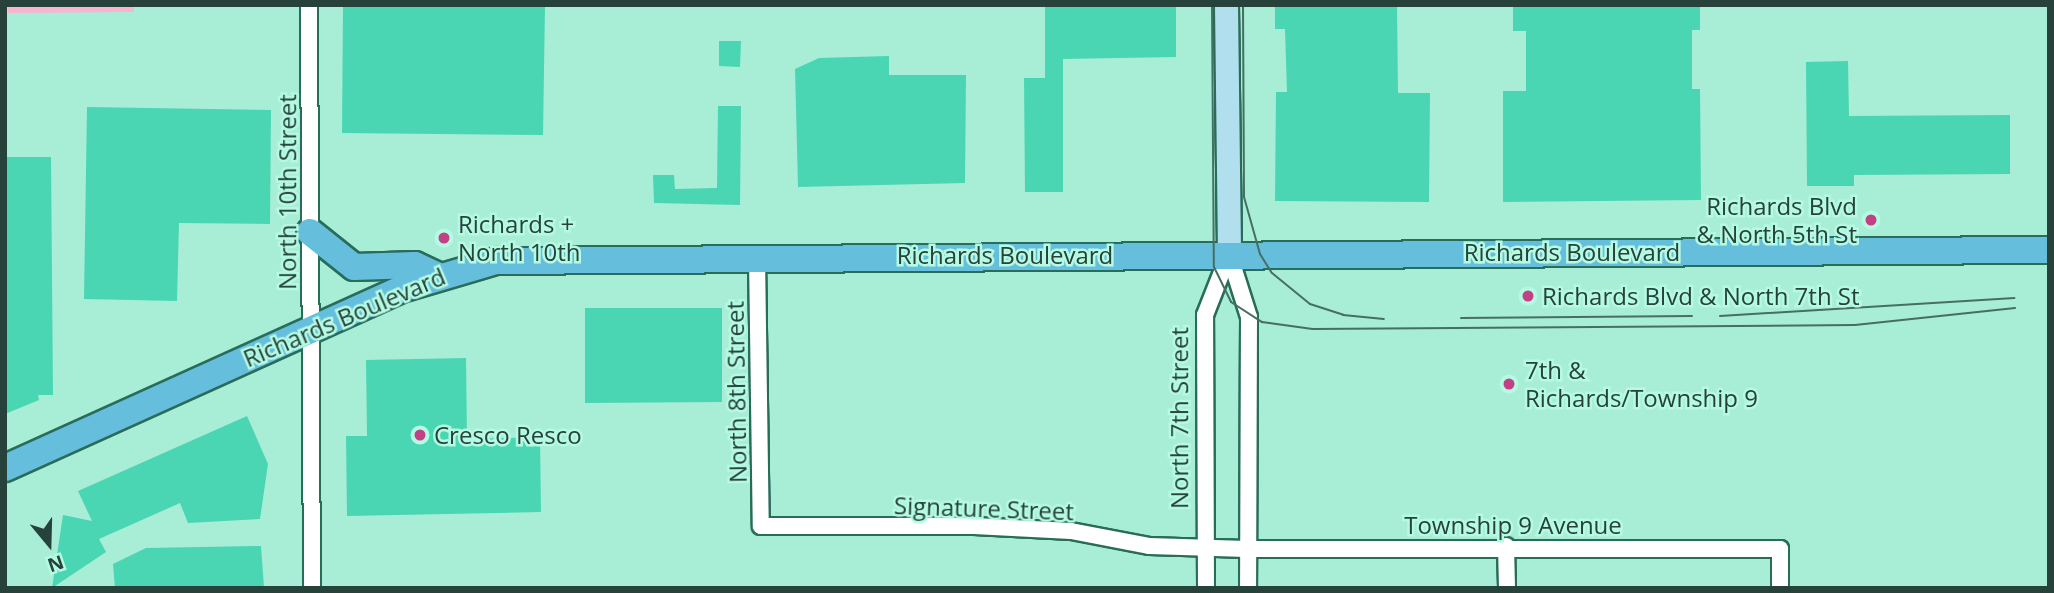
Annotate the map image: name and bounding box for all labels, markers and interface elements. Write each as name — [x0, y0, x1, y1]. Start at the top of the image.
street label: North 10th Street — [273, 94, 301, 290]
place label: Richards Blvd & North 5th St — [1697, 192, 1857, 248]
place label: Richards + North 10th — [458, 210, 581, 266]
marker: Richards Blvd & North 5th St — [1863, 212, 1879, 228]
marker: Richards + North 10th — [436, 230, 452, 246]
street label: Richards Boulevard — [1464, 238, 1680, 266]
street label: Richards Boulevard — [897, 241, 1113, 269]
street label: Richards Boulevard — [239, 261, 449, 373]
place label: Richards Blvd & North 7th St — [1542, 282, 1860, 310]
marker: Richards Blvd & North 7th St — [1520, 288, 1536, 304]
street label: North 8th Street — [720, 301, 752, 483]
street label: North 7th Street — [1165, 327, 1193, 509]
place label: 7th & Richards/Township 9 — [1525, 356, 1758, 412]
marker: 7th & Richards/Township 9 — [1499, 374, 1519, 394]
place label: Cresco Resco — [434, 421, 582, 449]
marker: Cresco Resco — [412, 427, 428, 443]
street label: Signature Street — [893, 490, 1075, 526]
north arrow — [14, 509, 84, 579]
street label: Township 9 Avenue — [1404, 511, 1622, 539]
text: N — [44, 549, 67, 579]

